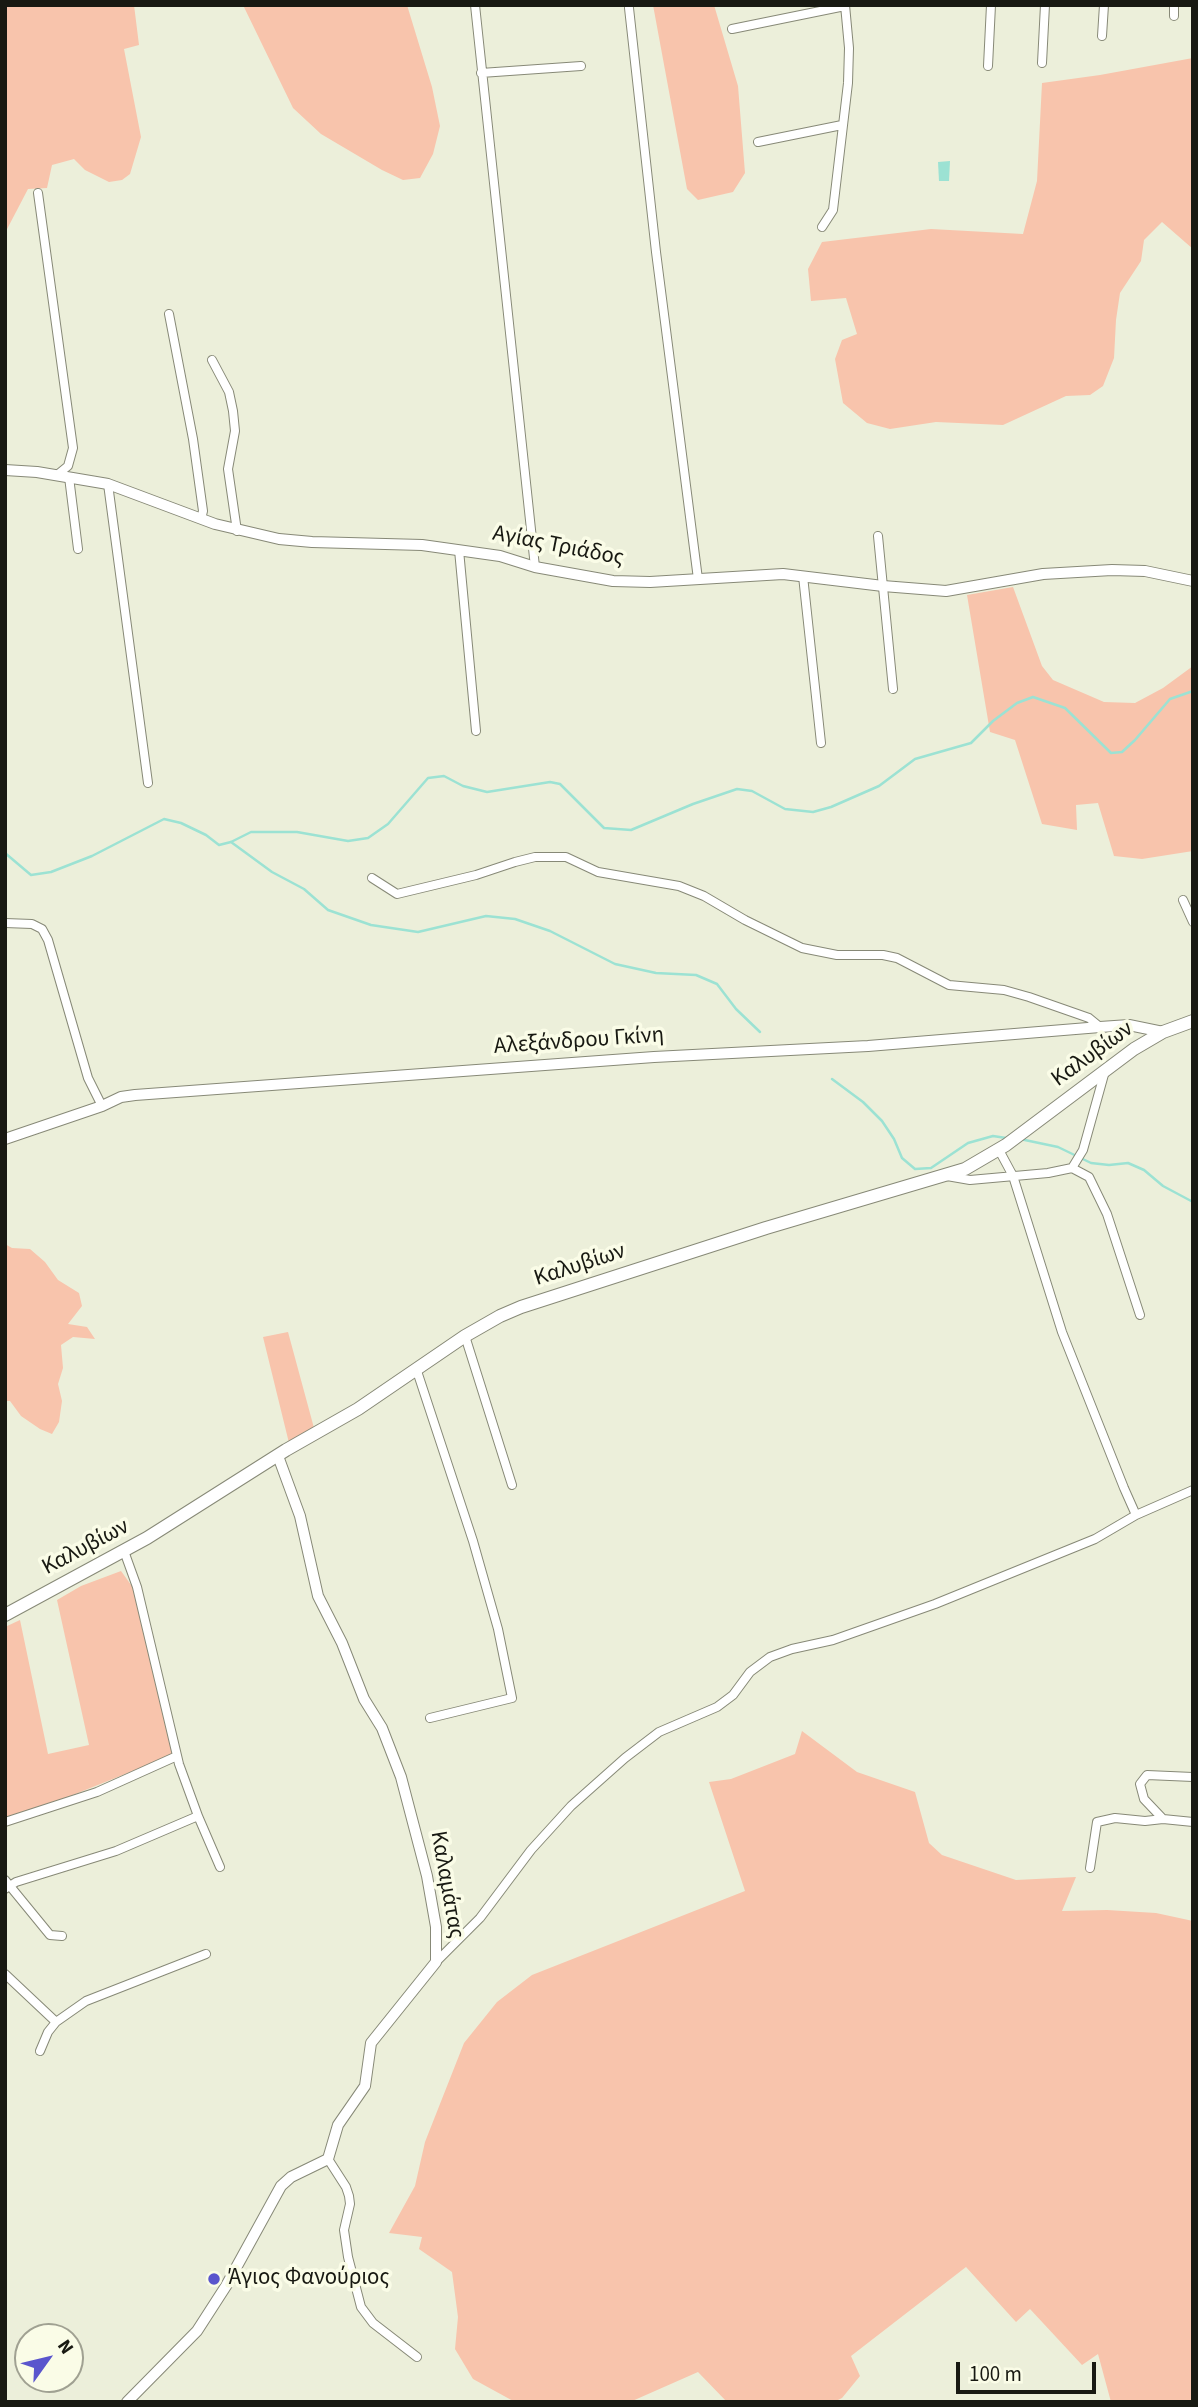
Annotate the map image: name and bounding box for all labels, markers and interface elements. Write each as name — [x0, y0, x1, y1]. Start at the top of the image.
street label: Αγίας Τριάδος — [490, 521, 626, 573]
street label: Καλυβίων — [1047, 1016, 1139, 1094]
street label: Αλεξάνδρου Γκίνη — [493, 1022, 665, 1062]
street label: Καλυβίων — [531, 1238, 629, 1294]
street label: Καλυβίων — [38, 1514, 134, 1582]
street label: Καλαμάτας — [423, 1829, 469, 1941]
place label: Άγιος Φανούριος — [228, 2265, 389, 2293]
marker: Άγιος Φανούριος — [206, 2271, 222, 2287]
north arrow — [14, 2323, 84, 2393]
text: N — [50, 2334, 80, 2360]
scale bar — [960, 2348, 1100, 2392]
text: 100 m — [969, 2359, 1022, 2389]

